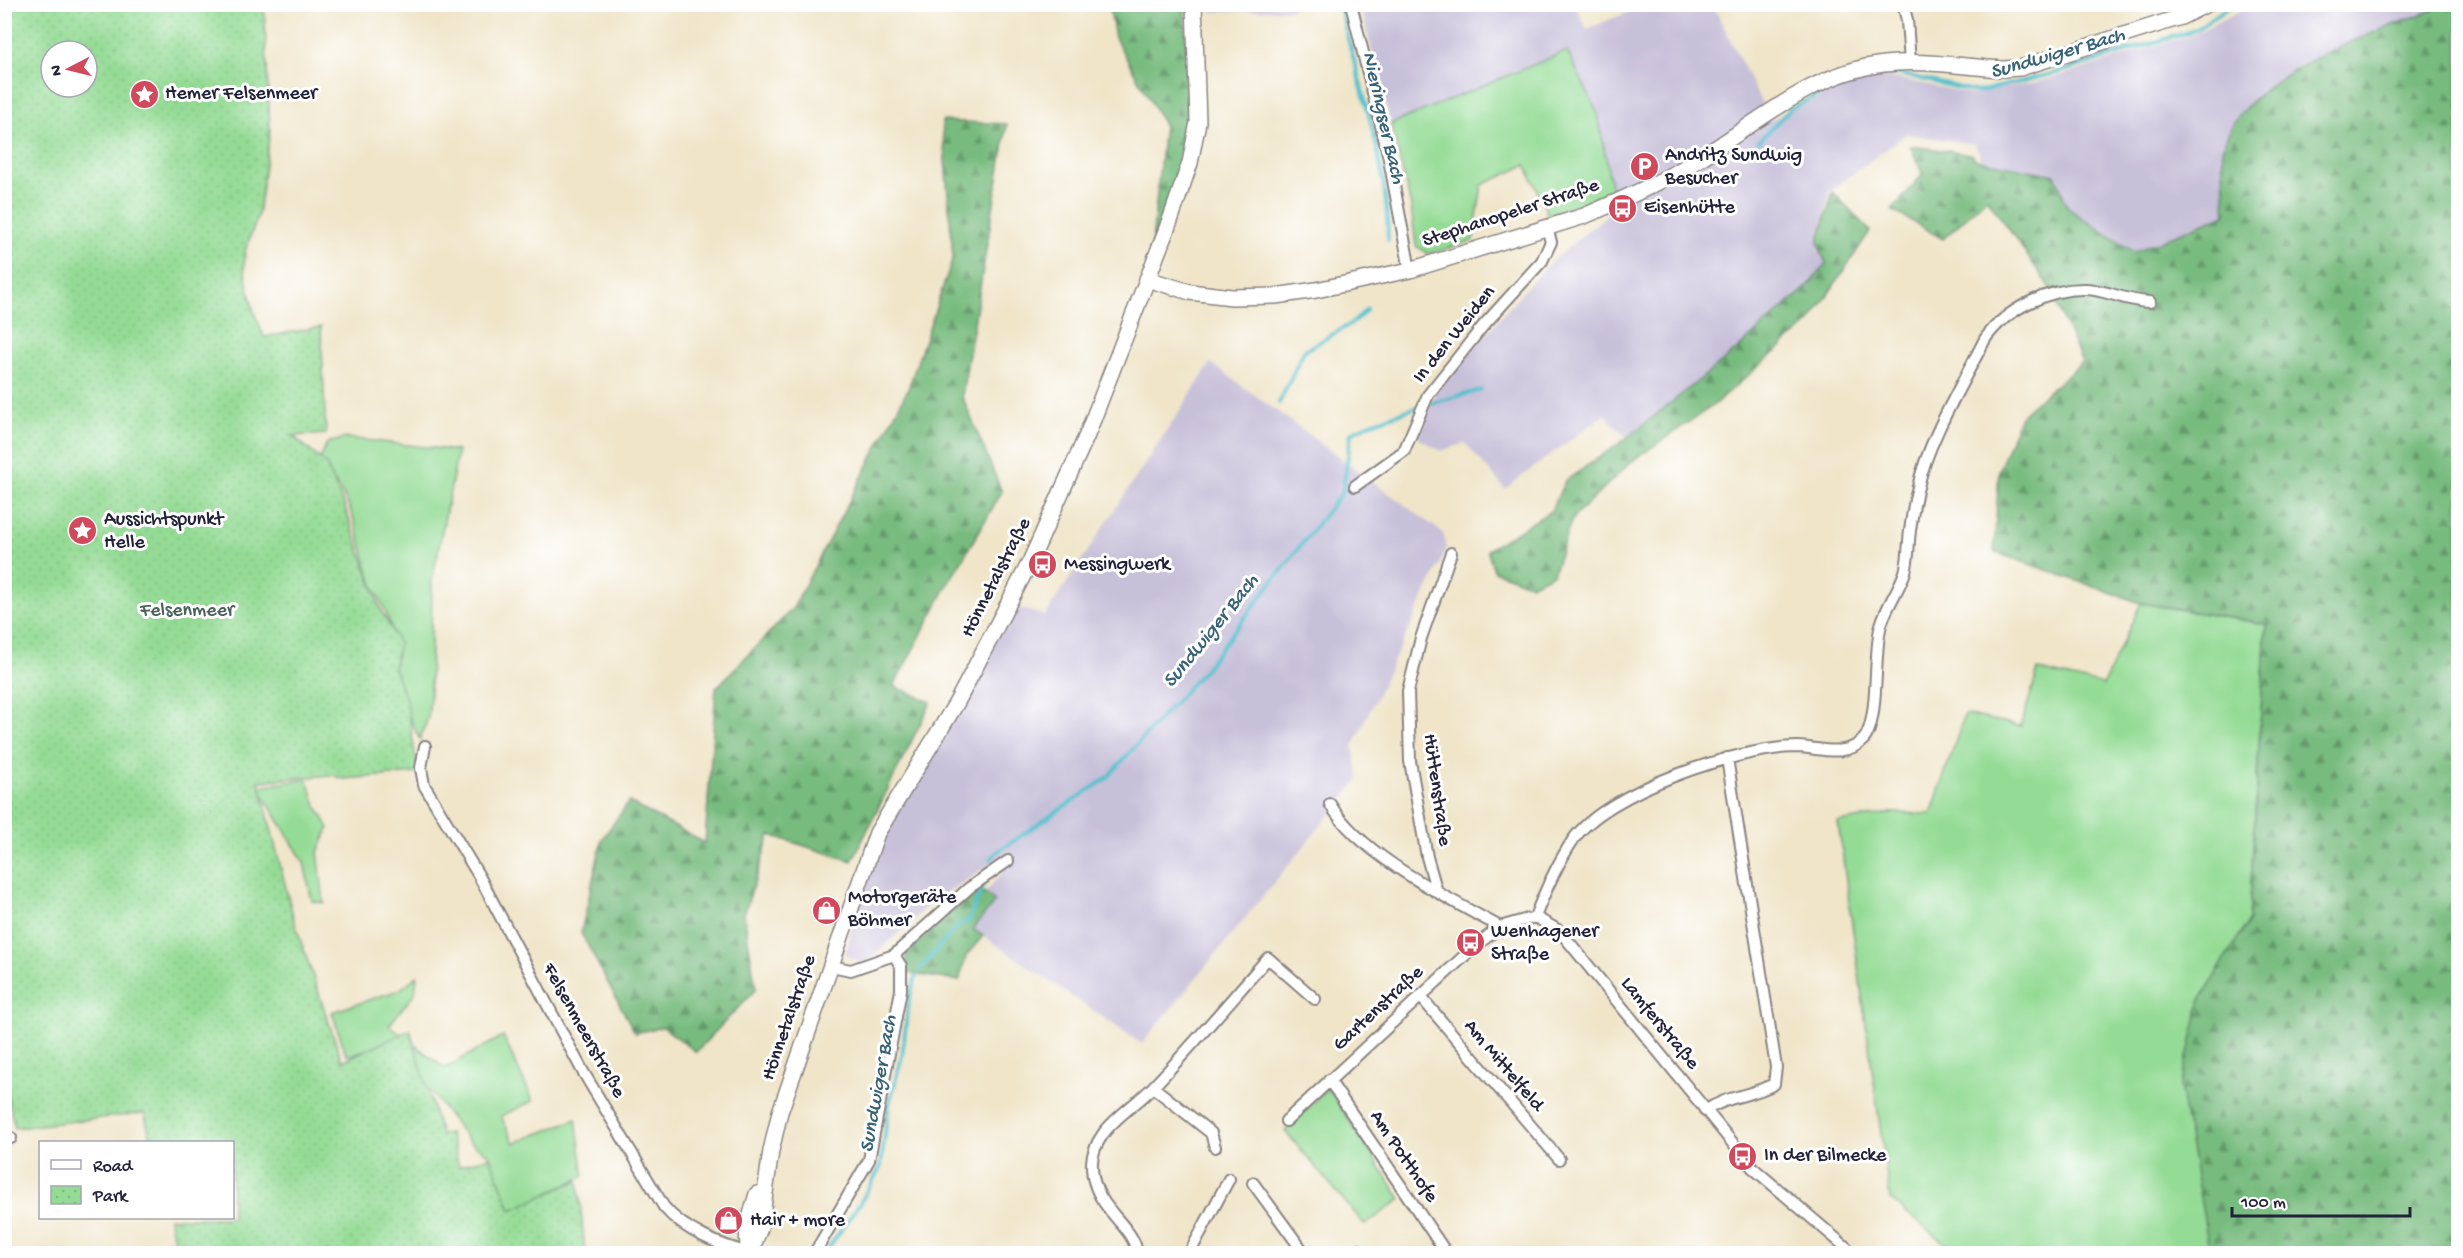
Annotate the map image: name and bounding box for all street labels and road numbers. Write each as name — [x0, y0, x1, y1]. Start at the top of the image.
street label: Stephanopeler Straße — [1420, 174, 1603, 253]
street label: In den Weiden — [1409, 281, 1502, 388]
street label: Hönnetalstraße — [957, 514, 1037, 642]
street label: Hüttenstraße — [1417, 732, 1455, 848]
street label: Hönnetalstraße — [758, 952, 822, 1084]
street label: Felsenmeerstraße — [536, 959, 630, 1103]
street label: Gartenstraße — [1329, 961, 1429, 1057]
street label: Lamferstraße — [1615, 973, 1704, 1075]
street label: Am Mittelfeld — [1458, 1015, 1549, 1118]
street label: Am Potthofe — [1364, 1107, 1443, 1208]

